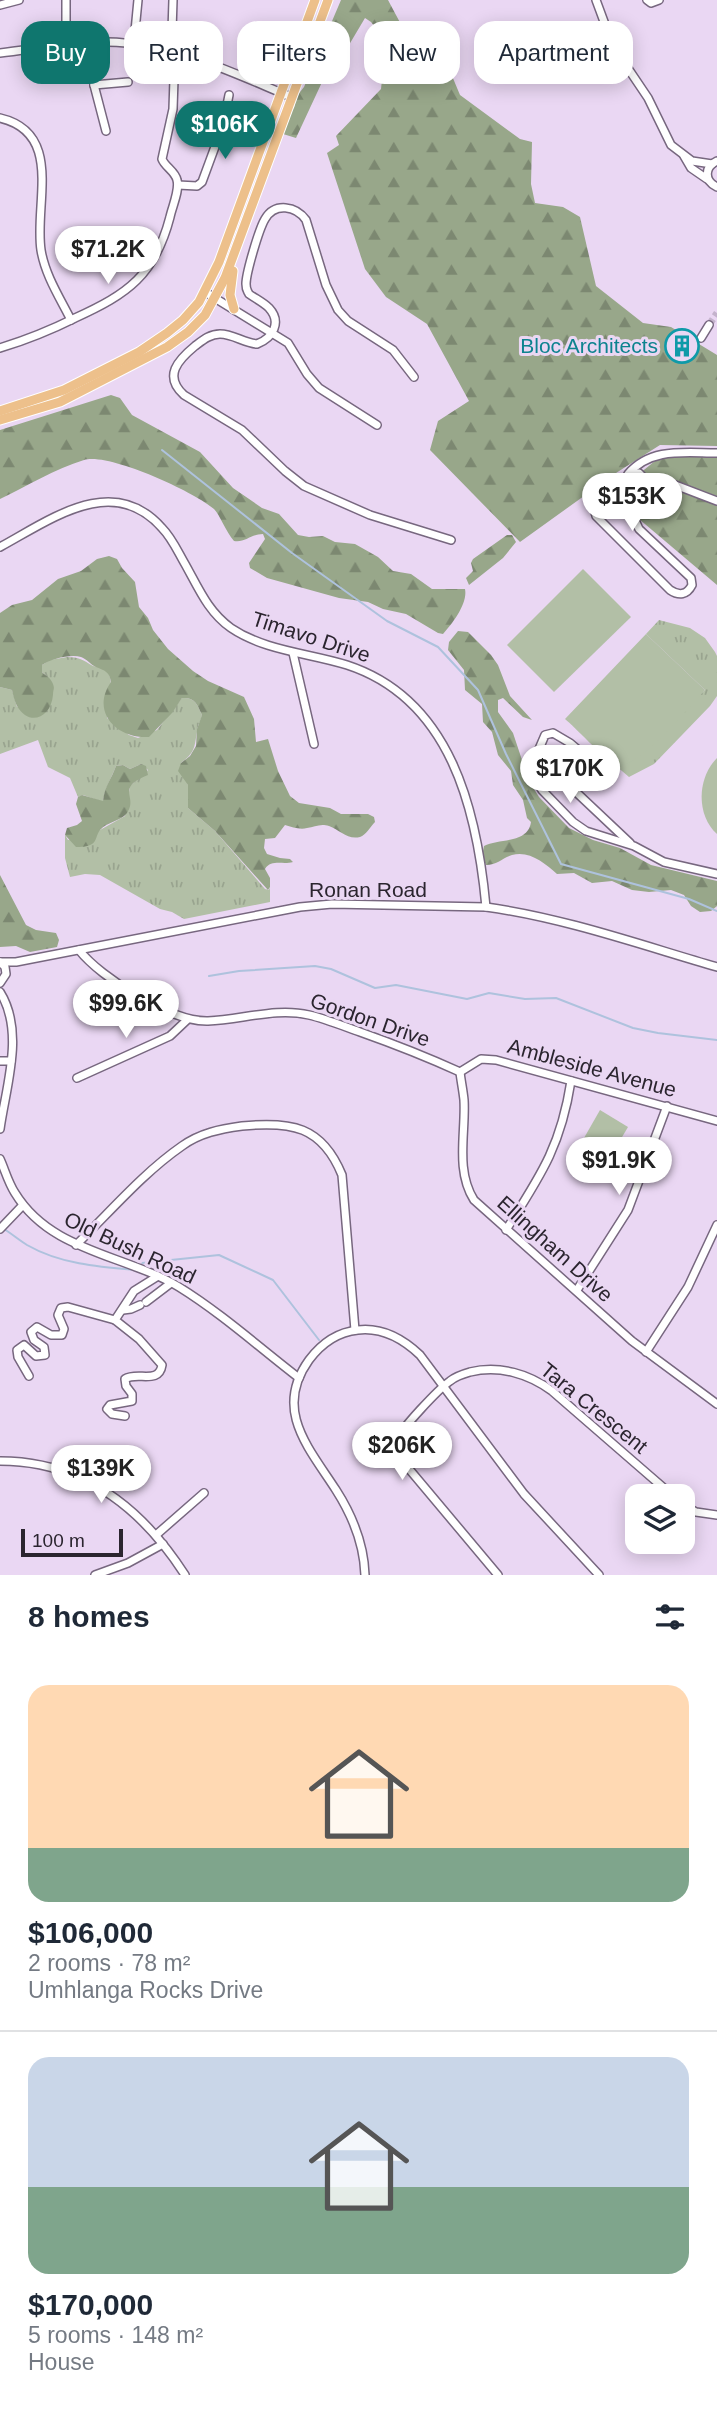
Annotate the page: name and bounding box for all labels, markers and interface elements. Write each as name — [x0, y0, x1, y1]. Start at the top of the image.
chip: Buy — [21, 21, 110, 84]
chip: Rent — [124, 21, 223, 84]
chip: Filters — [237, 21, 350, 84]
chip: New — [364, 21, 460, 84]
chip: Apartment — [474, 21, 633, 84]
pin: $106K — [176, 102, 274, 161]
text: $106K — [191, 111, 259, 137]
pin: $71.2K — [51, 226, 165, 286]
text: $71.2K — [71, 236, 145, 262]
building icon: Bloc Architects — [663, 327, 701, 365]
place label: Bloc Architects — [520, 334, 658, 357]
pin: $153K — [583, 474, 681, 533]
text: $153K — [598, 483, 666, 509]
street label: Timavo Drive — [249, 607, 373, 666]
pin: $170K — [521, 746, 619, 805]
text: $170K — [536, 755, 604, 781]
street label: Ronan Road — [309, 878, 427, 901]
pin: $99.6K — [69, 981, 183, 1040]
street label: Gordon Drive — [307, 988, 433, 1051]
text: $99.6K — [89, 990, 163, 1016]
street label: Ambleside Avenue — [505, 1034, 679, 1101]
pin: $91.9K — [562, 1138, 676, 1197]
text: $91.9K — [582, 1147, 656, 1173]
street label: Ellingham Drive — [493, 1191, 618, 1306]
street label: Old Bush Road — [61, 1207, 200, 1288]
street label: Tara Crescent — [536, 1358, 652, 1458]
pin: $206K — [353, 1422, 451, 1482]
text: $206K — [368, 1432, 436, 1458]
pin: $139K — [52, 1446, 150, 1505]
text: $139K — [67, 1455, 135, 1481]
map controls — [625, 1484, 695, 1554]
button: layers — [625, 1484, 695, 1554]
scale bar — [21, 1526, 122, 1558]
text: 100 m — [32, 1530, 85, 1551]
icon: filters — [651, 1598, 689, 1636]
text: 8 homes — [28, 1600, 150, 1633]
icon: home — [296, 1731, 422, 1857]
text: $106,000 — [28, 1916, 153, 1949]
text: 2 rooms · 78 m² — [28, 1950, 190, 1976]
text: Umhlanga Rocks Drive — [28, 1977, 263, 2003]
icon: home — [296, 2103, 422, 2229]
text: $170,000 — [28, 2288, 153, 2321]
text: 5 rooms · 148 m² — [28, 2322, 203, 2348]
text: House — [28, 2349, 94, 2375]

